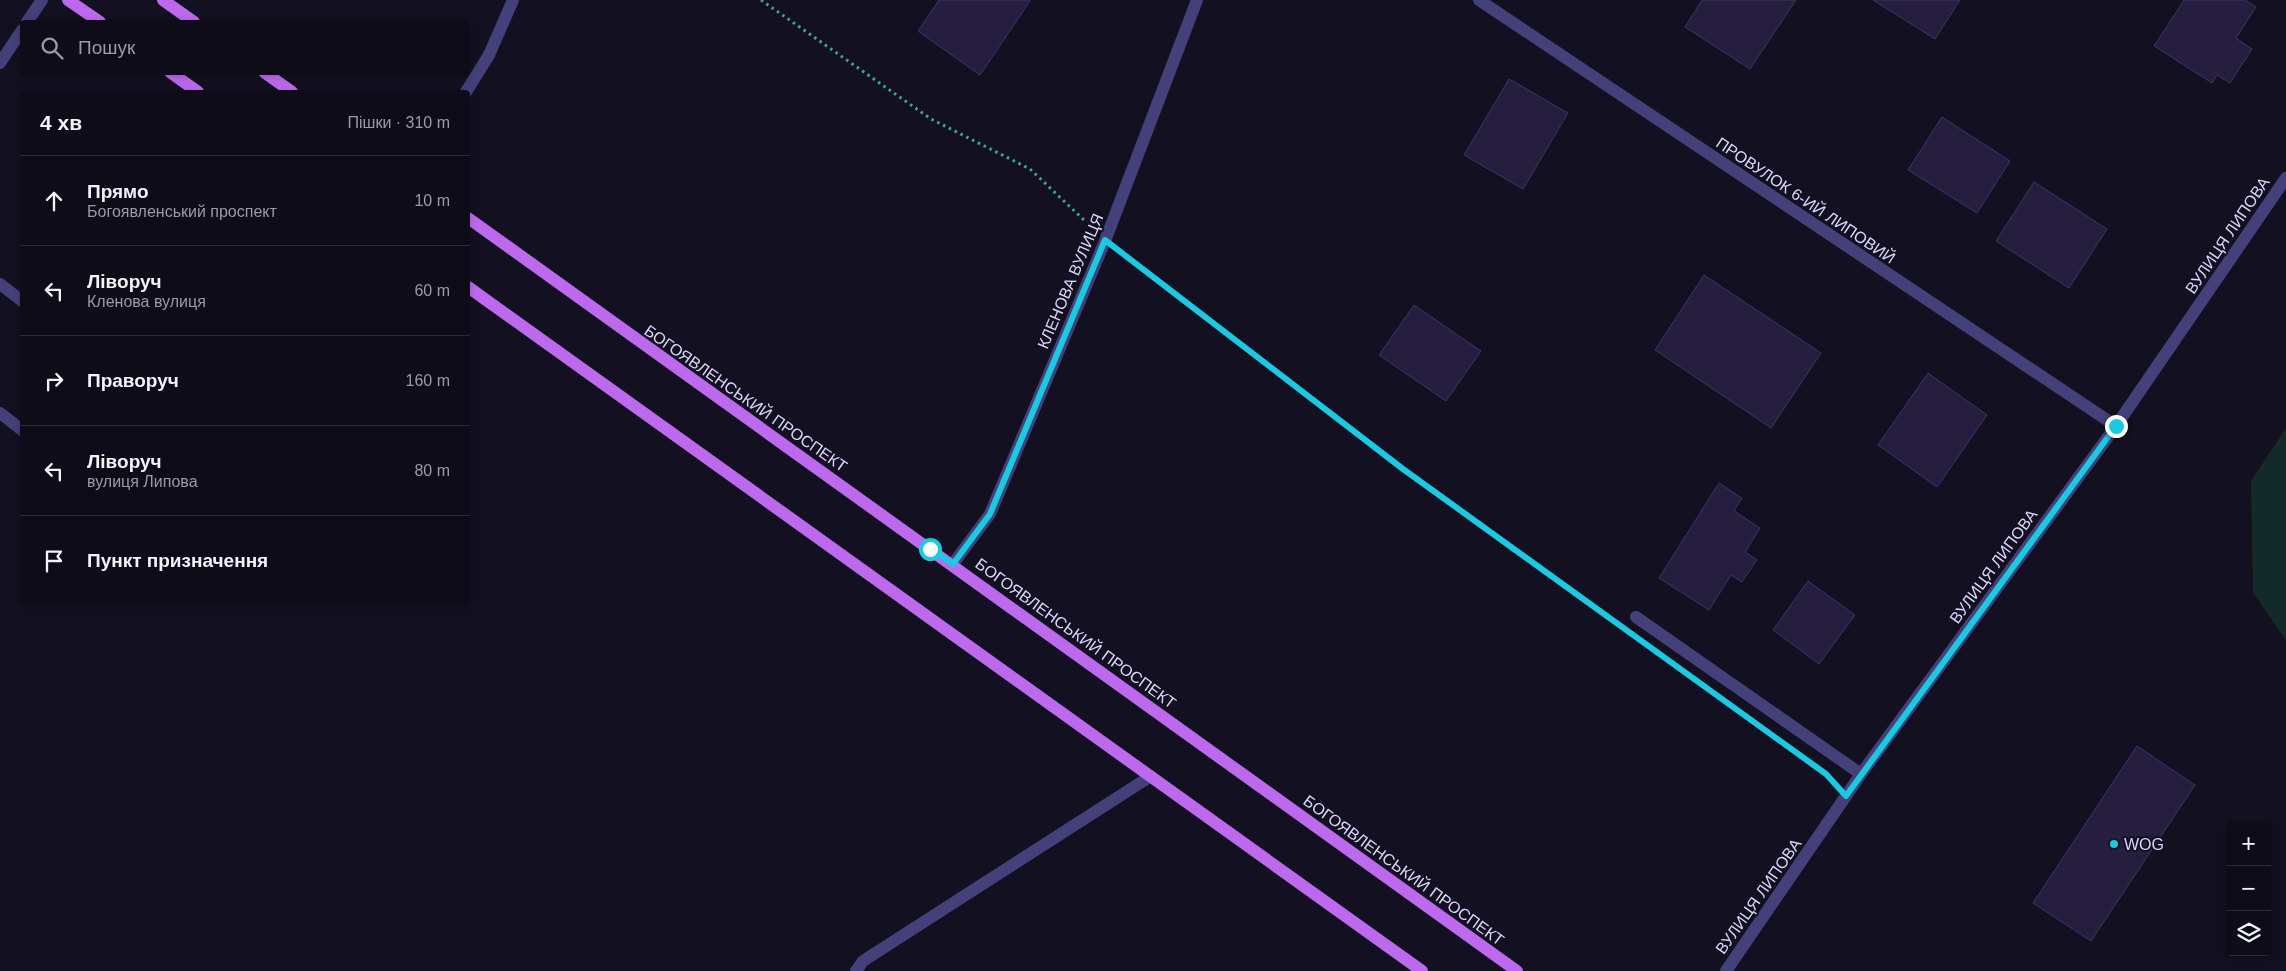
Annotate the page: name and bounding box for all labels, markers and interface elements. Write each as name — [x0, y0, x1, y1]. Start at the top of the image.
search box — [20, 20, 470, 75]
icon: search — [38, 34, 66, 62]
text: Пошук — [78, 37, 135, 58]
text: 4 хв — [40, 111, 82, 134]
text: Пішки · 310 m — [347, 114, 450, 131]
street label: ПРОВУЛОК 6-ИЙ ЛИПОВИЙ — [1713, 133, 1899, 267]
street label: ВУЛИЦЯ ЛИПОВА — [2182, 174, 2273, 297]
text: Прямо — [87, 181, 149, 202]
icon: ahead — [40, 187, 68, 215]
text: 10 m — [414, 192, 450, 209]
text: Богоявленський проспект — [87, 203, 277, 220]
street label: КЛЕНОВА ВУЛИЦЯ — [1034, 211, 1107, 351]
text: Ліворуч — [87, 271, 162, 292]
icon: left — [40, 277, 68, 305]
text: 60 m — [414, 282, 450, 299]
text: Кленова вулиця — [87, 293, 206, 310]
street label: БОГОЯВЛЕНСЬКИЙ ПРОСПЕКТ — [641, 321, 851, 475]
icon: right — [40, 367, 68, 395]
text: Праворуч — [87, 370, 179, 391]
text: 160 m — [406, 372, 450, 389]
route end — [2105, 415, 2128, 438]
text: Ліворуч — [87, 451, 162, 472]
icon: left — [40, 457, 68, 485]
text: 80 m — [414, 462, 450, 479]
text: вулиця Липова — [87, 473, 198, 490]
street label: ВУЛИЦЯ ЛИПОВА — [1946, 506, 2041, 626]
route start — [919, 538, 942, 561]
icon: arrive — [40, 547, 68, 575]
text: Пункт призначення — [87, 550, 268, 571]
street label: БОГОЯВЛЕНСЬКИЙ ПРОСПЕКТ — [972, 554, 1180, 712]
street label: БОГОЯВЛЕНСЬКИЙ ПРОСПЕКТ — [1300, 791, 1508, 949]
map controls — [2226, 821, 2271, 956]
button: + — [2226, 821, 2271, 866]
street label: ВУЛИЦЯ ЛИПОВА — [1712, 835, 1805, 957]
place label: WOG — [2124, 836, 2164, 853]
marker: WOG — [2108, 838, 2120, 850]
button: − — [2226, 866, 2271, 911]
button: layers — [2226, 911, 2271, 956]

